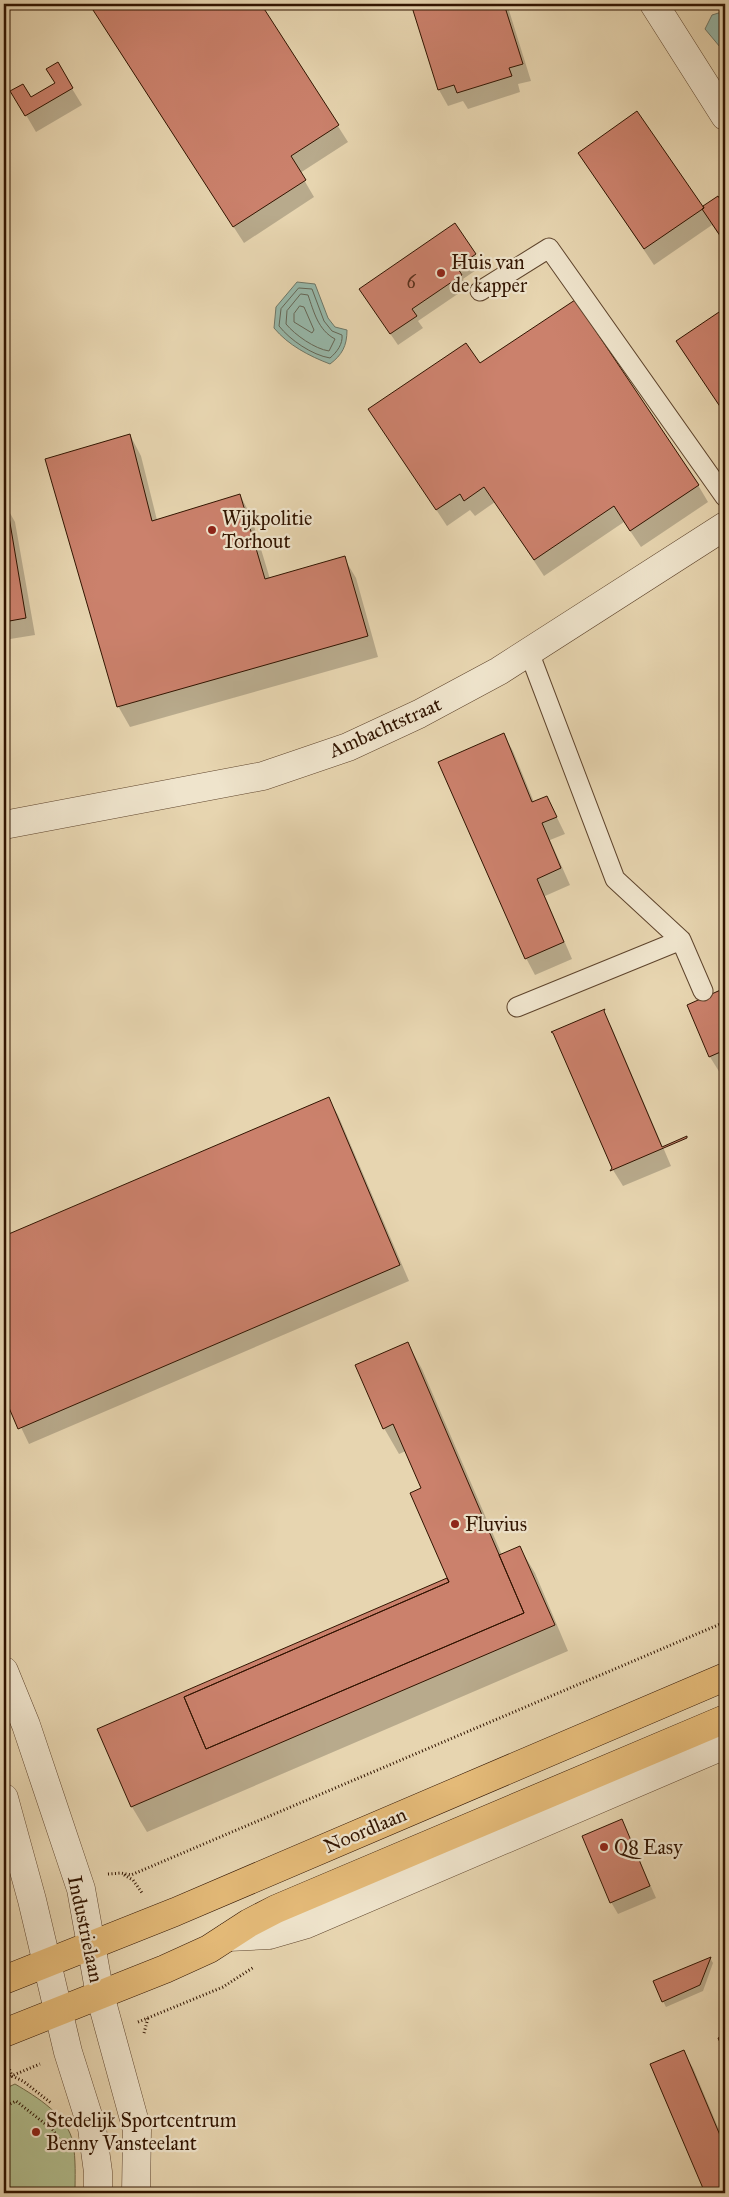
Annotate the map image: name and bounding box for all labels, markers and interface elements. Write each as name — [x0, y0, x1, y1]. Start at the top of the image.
place label: Huis van de kapper — [451, 250, 528, 297]
marker: Huis van de kapper — [435, 267, 447, 279]
house number: 6 — [406, 271, 416, 293]
place label: Wijkpolitie Torhout — [222, 506, 312, 553]
marker: Wijkpolitie Torhout — [206, 524, 218, 536]
street label: Ambachtstraat — [324, 691, 445, 763]
place label: Fluvius — [465, 1512, 527, 1536]
marker: Fluvius — [449, 1518, 461, 1530]
street label: Noordlaan — [320, 1802, 410, 1858]
place label: Q8 Easy — [614, 1835, 683, 1859]
marker: Q8 Easy — [598, 1841, 610, 1853]
street label: Industrielaan — [63, 1873, 109, 1985]
place label: Stedelijk Sportcentrum Benny Vansteelant — [46, 2108, 237, 2155]
marker: Stedelijk Sportcentrum Benny Vansteelant — [30, 2126, 42, 2138]

